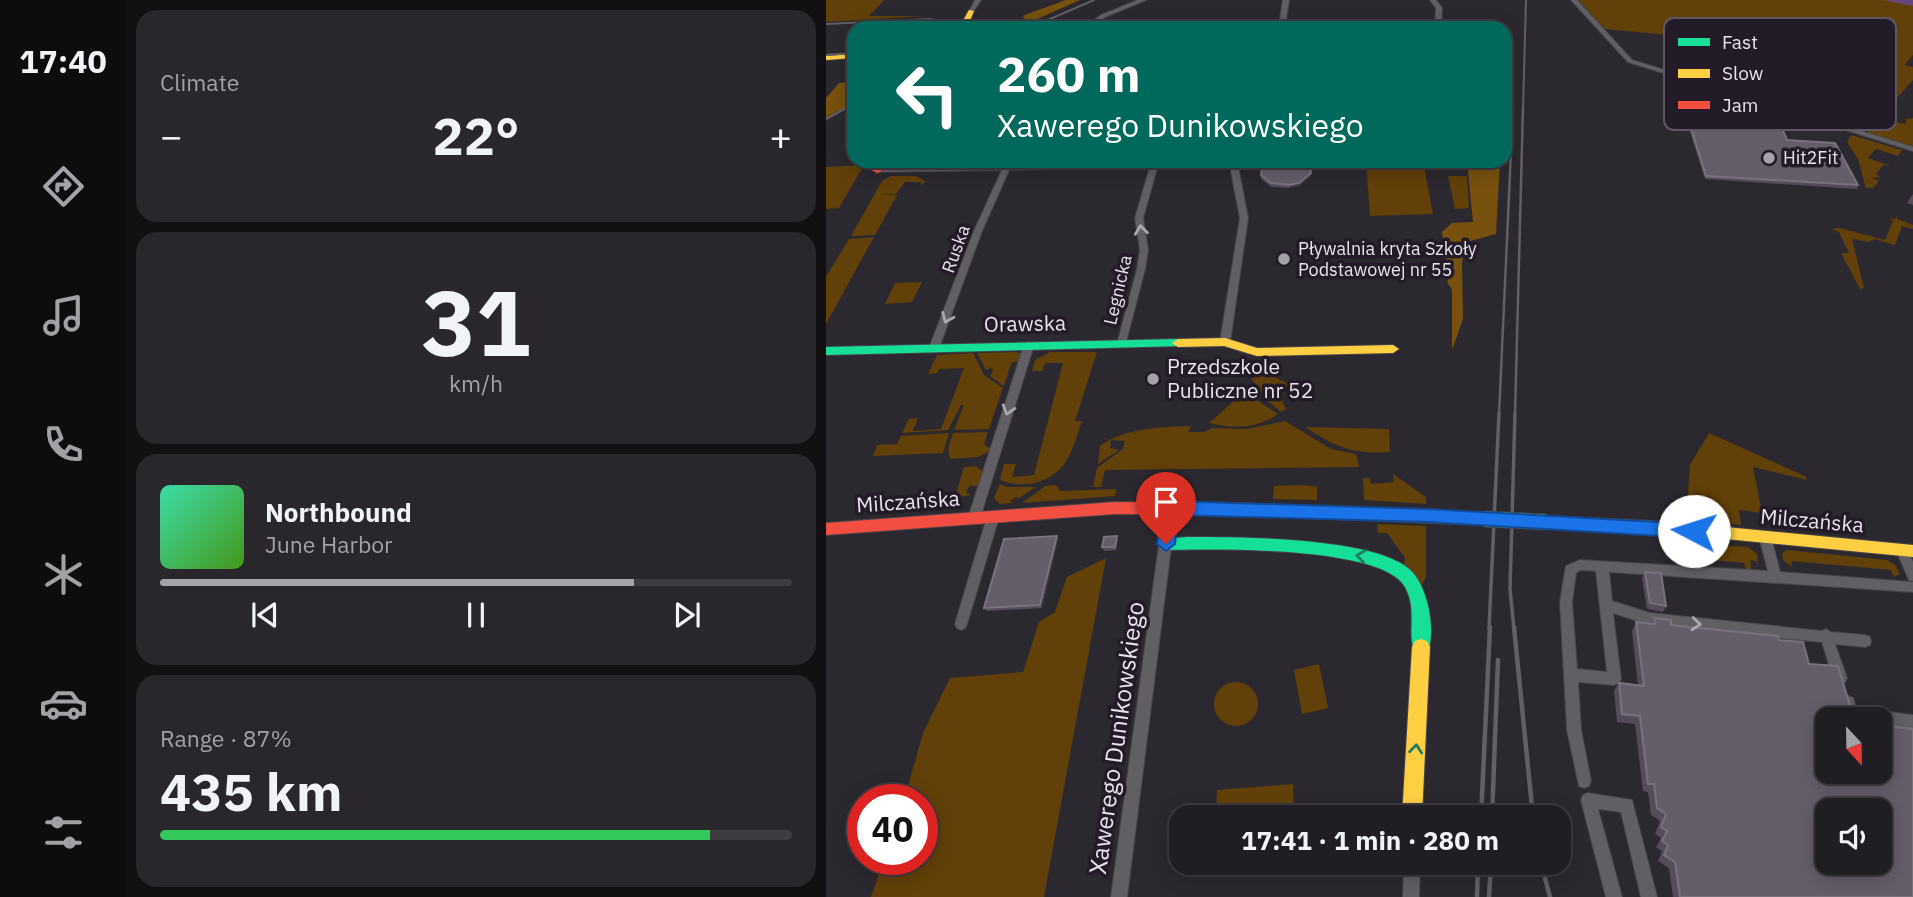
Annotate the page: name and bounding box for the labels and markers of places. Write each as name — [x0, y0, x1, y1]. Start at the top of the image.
place label: Hit2Fit — [1783, 146, 1838, 169]
marker: Hit2Fit — [1761, 150, 1777, 166]
place label: Pływalnia kryta Szkoły Podstawowej nr 55 — [1298, 237, 1477, 281]
marker: Pływalnia kryta Szkoły Podstawowej nr 55 — [1276, 251, 1292, 267]
place label: Przedszkole Publiczne nr 52 — [1167, 352, 1313, 404]
marker: Przedszkole Publiczne nr 52 — [1145, 371, 1161, 387]
pin — [1136, 472, 1196, 544]

